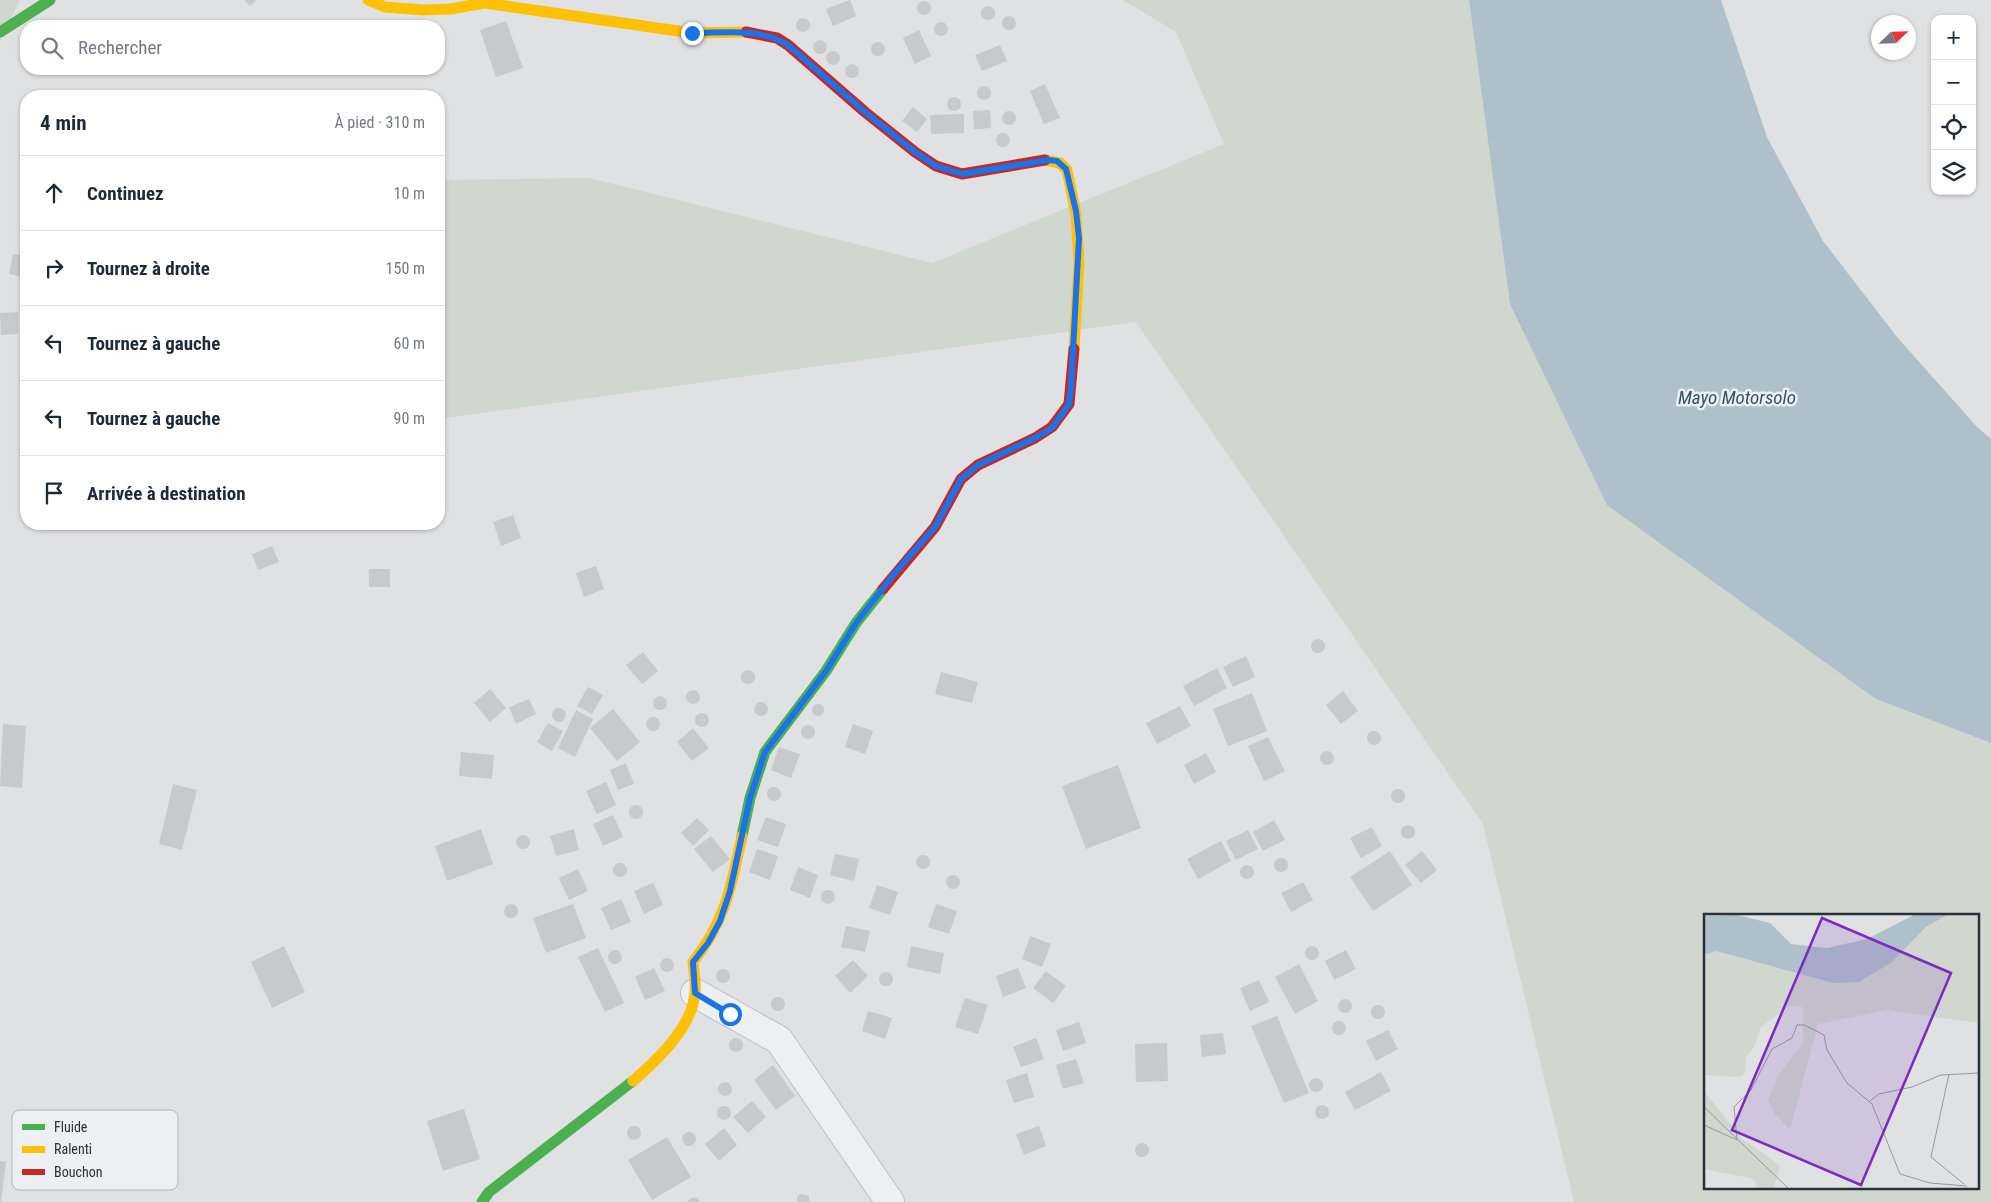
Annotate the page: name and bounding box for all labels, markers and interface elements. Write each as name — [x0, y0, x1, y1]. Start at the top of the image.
north arrow — [1871, 15, 1916, 60]
map controls — [1931, 15, 1976, 195]
button: + — [1931, 15, 1976, 60]
search box — [20, 20, 445, 75]
route end — [681, 22, 704, 45]
icon: search — [38, 34, 66, 62]
text: Rechercher — [78, 36, 162, 59]
button: − — [1931, 60, 1976, 105]
button: locate — [1931, 105, 1976, 150]
text: 4 min — [40, 111, 87, 135]
text: À pied · 310 m — [334, 113, 425, 132]
button: layers — [1931, 150, 1976, 195]
icon: ahead — [40, 179, 68, 207]
text: Continuez — [87, 182, 164, 205]
text: 10 m — [393, 184, 425, 203]
icon: right — [40, 254, 68, 282]
text: Tournez à droite — [87, 257, 210, 280]
text: 150 m — [386, 259, 425, 278]
icon: left — [40, 329, 68, 357]
text: Tournez à gauche — [87, 332, 220, 355]
text: 60 m — [393, 334, 425, 353]
water label: Mayo Motorsolo — [1678, 386, 1796, 409]
icon: left — [40, 404, 68, 432]
text: Tournez à gauche — [87, 407, 220, 430]
text: 90 m — [393, 409, 425, 428]
icon: arrive — [40, 479, 68, 507]
text: Arrivée à destination — [87, 482, 246, 505]
inset map — [1704, 914, 1978, 1190]
route start — [719, 1003, 742, 1026]
legend — [12, 1110, 178, 1190]
text: Fluide — [54, 1119, 88, 1135]
text: Ralenti — [54, 1141, 92, 1157]
text: Bouchon — [54, 1164, 102, 1180]

